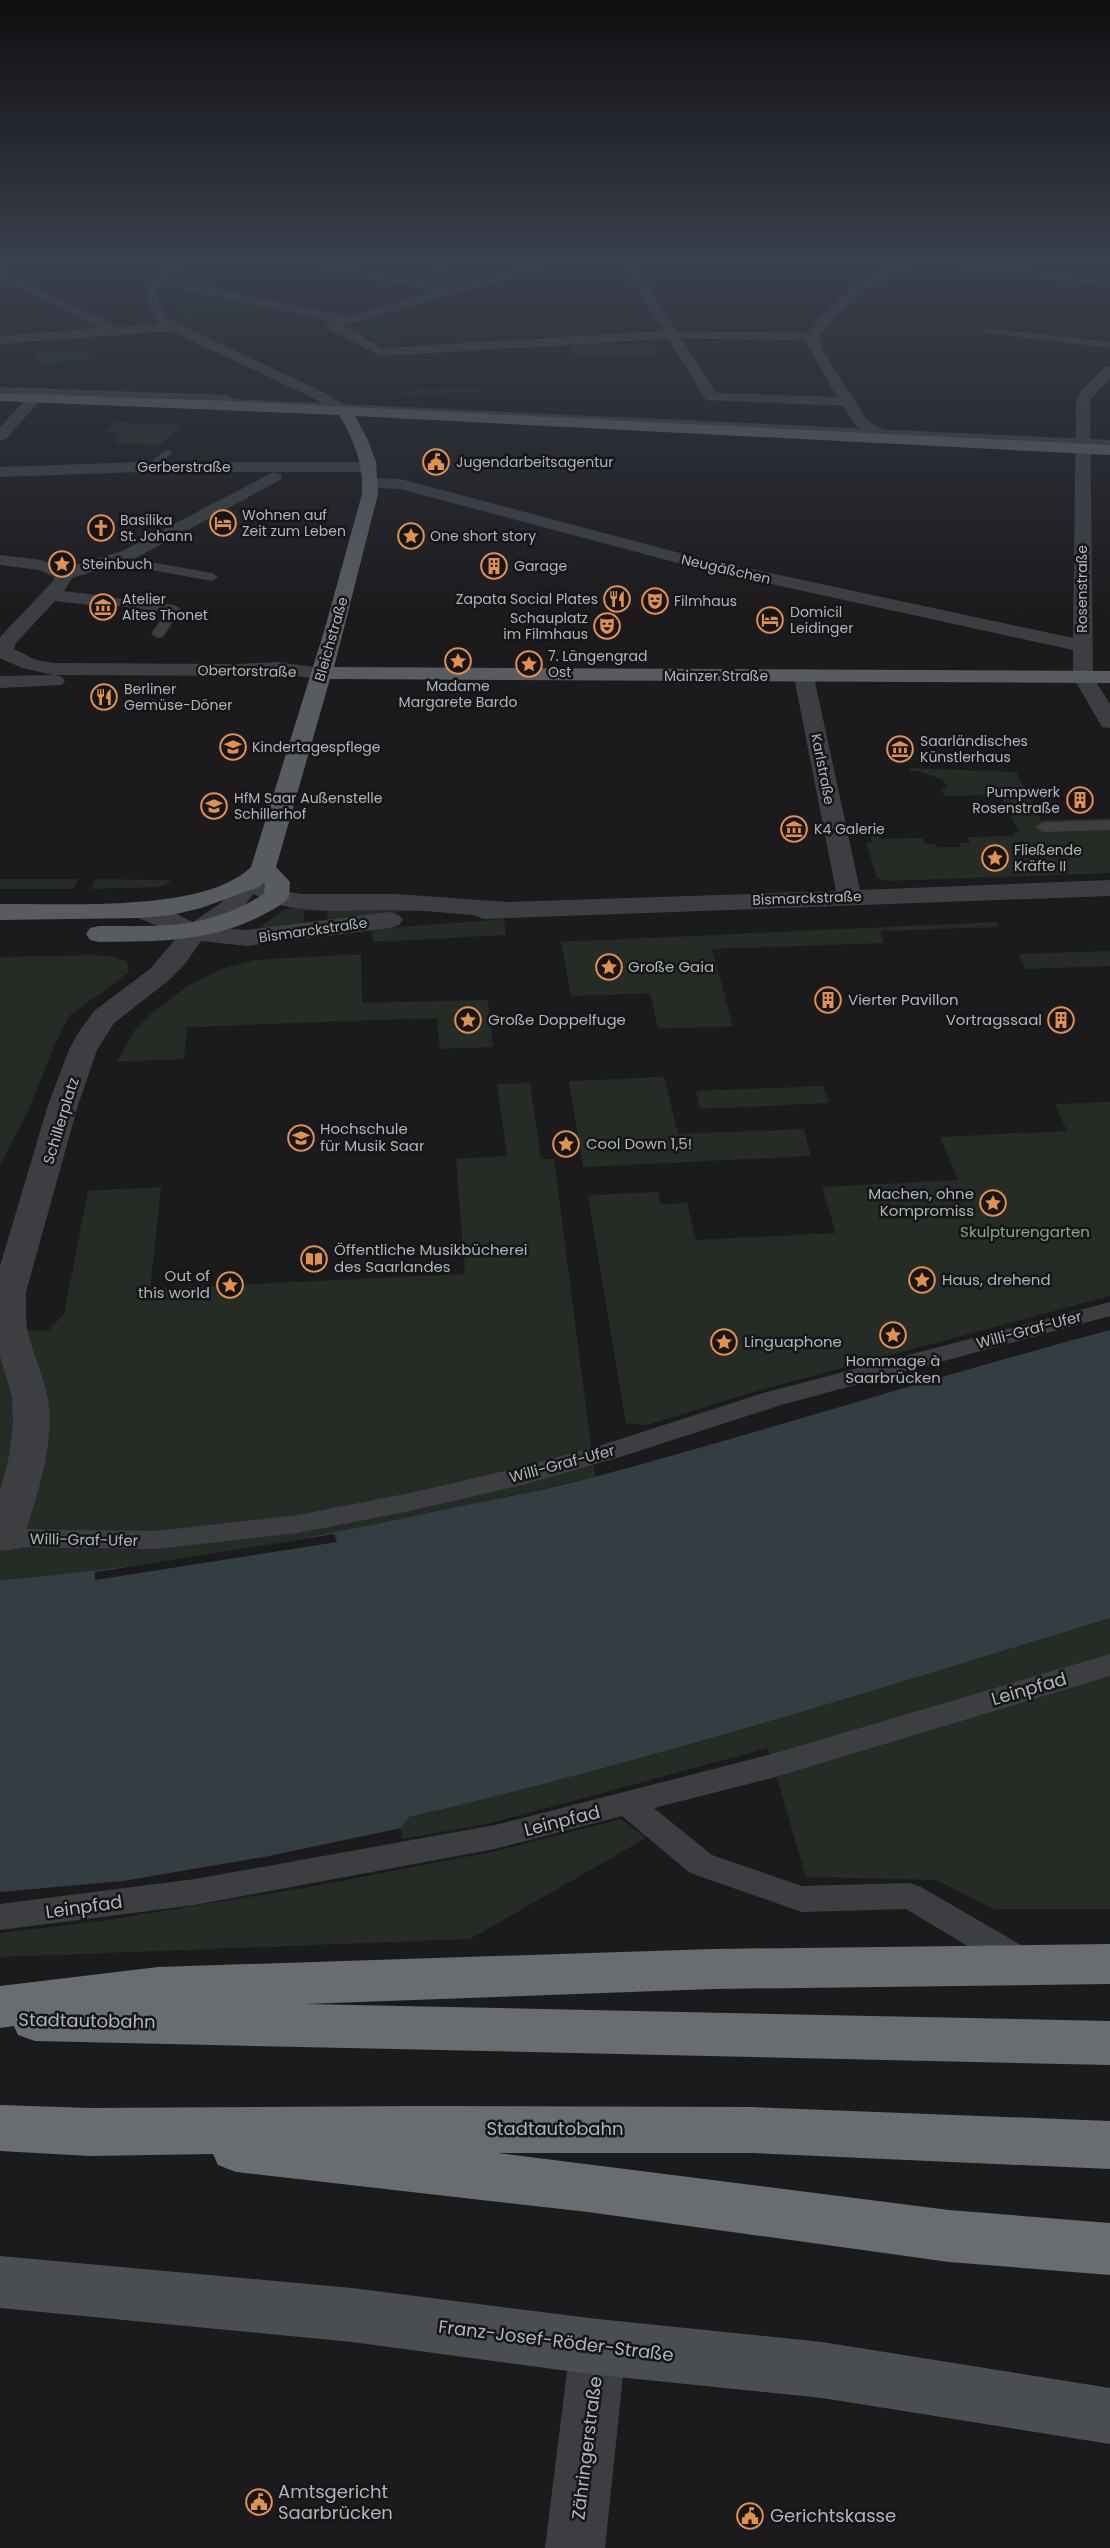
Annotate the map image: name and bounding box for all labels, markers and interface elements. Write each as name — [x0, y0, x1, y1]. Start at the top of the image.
public building icon: Jugendarbeitsagentur — [421, 447, 451, 477]
place label: Jugendarbeitsagentur — [456, 452, 613, 472]
street label: Gerberstraße — [137, 457, 231, 477]
place label: Wohnen auf Zeit zum Leben — [242, 505, 346, 541]
hotel icon: Wohnen auf Zeit zum Leben — [208, 508, 238, 538]
place label: Basilika St. Johann — [120, 510, 193, 546]
church icon: Basilika St. Johann — [86, 513, 116, 543]
place icon: One short story — [396, 521, 426, 551]
place label: One short story — [430, 526, 536, 546]
street label: Rosenstraße — [1072, 545, 1092, 633]
place icon: Steinbuch — [47, 549, 77, 579]
street label: Neugäßchen — [679, 549, 773, 589]
building icon: Garage — [479, 551, 509, 581]
place label: Steinbuch — [82, 554, 152, 574]
place label: Garage — [514, 556, 568, 576]
restaurant icon: Zapata Social Plates — [602, 584, 632, 614]
theatre icon: Filmhaus — [640, 586, 670, 616]
place label: Atelier Altes Thonet — [122, 589, 208, 625]
place label: Zapata Social Plates — [456, 589, 598, 609]
place label: Filmhaus — [674, 591, 737, 611]
museum icon: Atelier Altes Thonet — [88, 592, 118, 622]
street label: Bleichstraße — [309, 594, 353, 684]
place label: Domicil Leidinger — [790, 602, 853, 638]
hotel icon: Domicil Leidinger — [755, 605, 785, 635]
place label: Schauplatz im Filmhaus — [503, 608, 588, 644]
theatre icon: Schauplatz im Filmhaus — [592, 611, 622, 641]
place icon: Madame Margarete Bardo — [443, 646, 473, 676]
place label: 7. Längengrad Ost — [548, 646, 648, 682]
place icon: 7. Längengrad Ost — [514, 649, 544, 679]
street label: Obertorstraße — [197, 660, 297, 682]
street label: Mainzer Straße — [664, 666, 768, 686]
place label: Madame Margarete Bardo — [399, 676, 517, 712]
place label: Berliner Gemüse-Döner — [124, 679, 232, 715]
restaurant icon: Berliner Gemüse-Döner — [89, 682, 119, 712]
place label: Saarländisches Künstlerhaus — [920, 731, 1028, 767]
school or university icon: Kindertagespflege — [218, 732, 248, 762]
street label: Karlstraße — [806, 732, 840, 806]
museum icon: Saarländisches Künstlerhaus — [885, 734, 915, 764]
place label: Kindertagespflege — [252, 737, 381, 757]
place label: Pumpwerk Rosenstraße — [972, 782, 1061, 818]
building icon: Pumpwerk Rosenstraße — [1065, 785, 1095, 815]
place label: HfM Saar Außenstelle Schillerhof — [234, 788, 383, 824]
school or university icon: HfM Saar Außenstelle Schillerhof — [199, 791, 229, 821]
museum icon: K4 Galerie — [779, 814, 809, 844]
place label: K4 Galerie — [814, 819, 885, 839]
place label: Fließende Kräfte II — [1014, 840, 1082, 876]
place icon: Fließende Kräfte II — [980, 843, 1010, 873]
street label: Bismarckstraße — [752, 886, 862, 910]
street label: Bismarckstraße — [257, 912, 369, 948]
place icon: Große Gaia — [594, 952, 624, 982]
place label: Große Gaia — [628, 956, 714, 977]
building icon: Vierter Pavillon — [813, 985, 843, 1015]
place label: Vierter Pavillon — [848, 989, 959, 1010]
place icon: Große Doppelfuge — [453, 1005, 483, 1035]
building icon: Vortragssaal — [1046, 1005, 1076, 1035]
place label: Große Doppelfuge — [488, 1009, 626, 1030]
place label: Vortragssaal — [946, 1009, 1042, 1030]
street label: Schillerplatz — [37, 1075, 84, 1167]
place label: Hochschule für Musik Saar — [320, 1118, 425, 1156]
school or university icon: Hochschule für Musik Saar — [286, 1123, 316, 1153]
place icon: Cool Down 1,5! — [551, 1129, 581, 1159]
place label: Cool Down 1,5! — [586, 1133, 692, 1154]
place label: Machen, ohne Kompromiss — [868, 1183, 974, 1221]
place icon: Machen, ohne Kompromiss — [978, 1188, 1008, 1218]
park label: Skulpturengarten — [960, 1221, 1090, 1242]
place label: Öffentliche Musikbücherei des Saarlandes — [334, 1239, 528, 1277]
library icon: Öffentliche Musikbücherei des Saarlandes — [299, 1244, 329, 1274]
place label: Out of this world — [138, 1265, 210, 1303]
place icon: Haus, drehend — [907, 1265, 937, 1295]
place label: Haus, drehend — [942, 1269, 1051, 1290]
place icon: Out of this world — [215, 1270, 245, 1300]
street label: Willi-Graf-Ufer — [974, 1305, 1084, 1354]
place icon: Hommage à Saarbrücken — [878, 1320, 908, 1350]
place icon: Linguaphone — [709, 1327, 739, 1357]
place label: Linguaphone — [744, 1331, 842, 1352]
place label: Hommage à Saarbrücken — [845, 1350, 941, 1388]
street label: Willi-Graf-Ufer — [507, 1439, 617, 1488]
street label: Willi-Graf-Ufer — [30, 1528, 139, 1551]
street label: Leinpfad — [988, 1666, 1069, 1711]
street label: Leinpfad — [521, 1799, 602, 1842]
street label: Leinpfad — [44, 1889, 124, 1924]
street label: Stadtautobahn — [18, 2007, 156, 2034]
street label: Stadtautobahn — [486, 2116, 624, 2141]
street label: Franz-Josef-Röder-Straße — [437, 2314, 675, 2367]
street label: Zähringerstraße — [565, 2375, 608, 2521]
place label: Amtsgericht Saarbrücken — [278, 2479, 393, 2525]
public building icon: Amtsgericht Saarbrücken — [244, 2487, 274, 2517]
public building icon: Gerichtskasse — [735, 2501, 765, 2531]
place label: Gerichtskasse — [770, 2503, 896, 2528]

